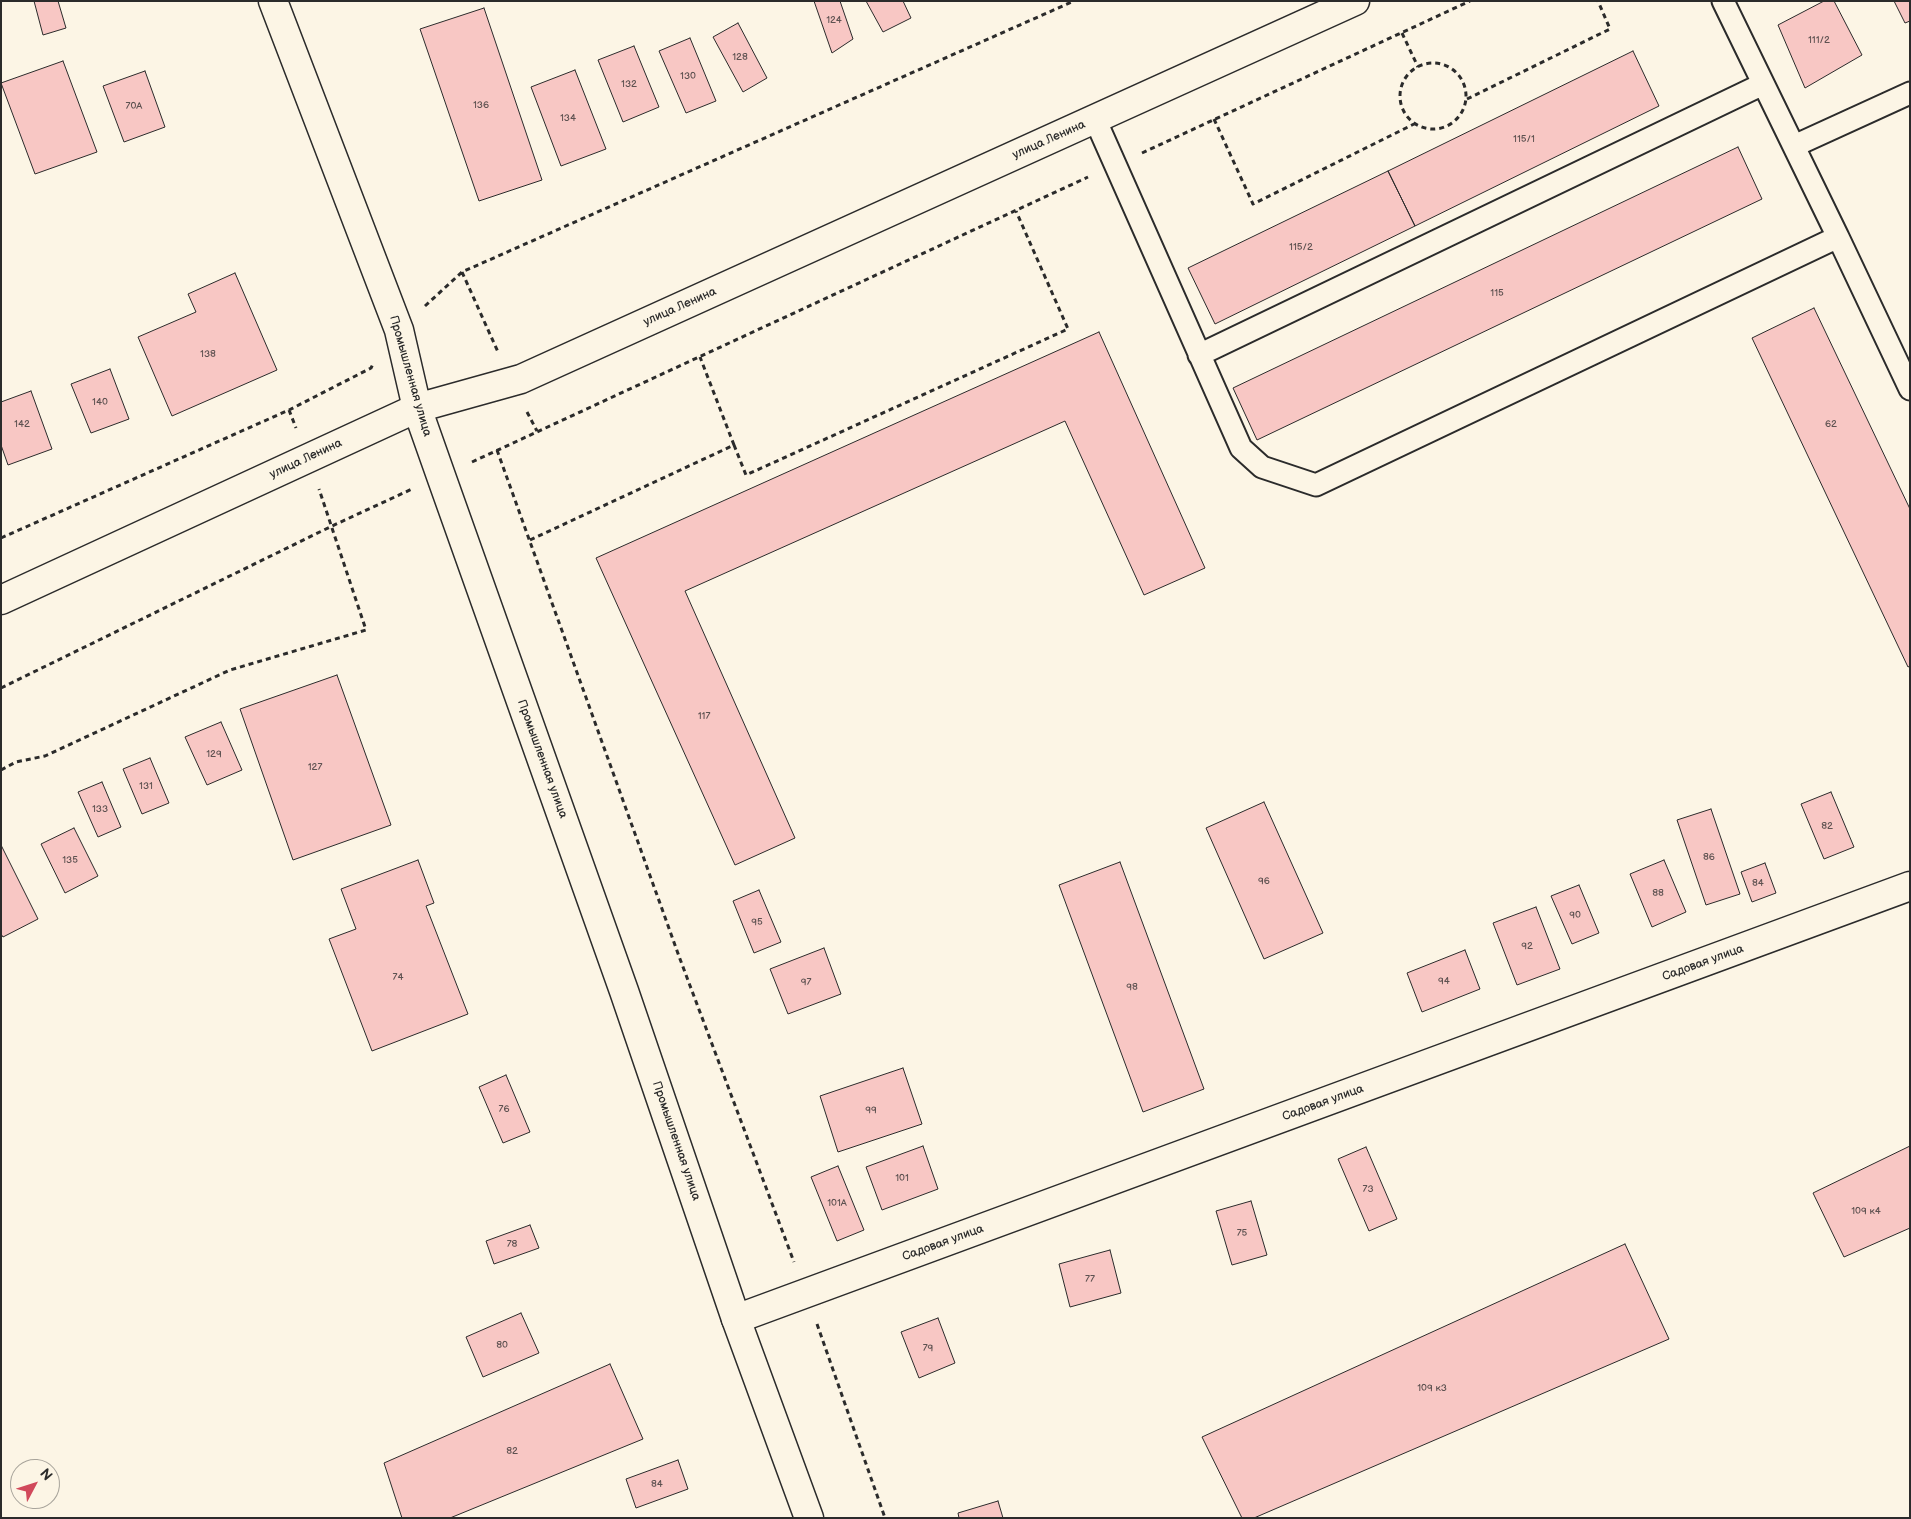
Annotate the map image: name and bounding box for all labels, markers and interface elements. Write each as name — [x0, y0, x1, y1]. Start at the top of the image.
house number: 124 — [826, 14, 842, 26]
house number: 111/2 — [1808, 34, 1830, 46]
house number: 128 — [732, 51, 748, 63]
house number: 130 — [680, 70, 696, 82]
house number: 132 — [621, 78, 637, 90]
house number: 136 — [473, 99, 489, 111]
house number: 70А — [126, 100, 142, 112]
house number: 134 — [560, 112, 576, 124]
street label: улица Ленина — [1010, 118, 1088, 162]
house number: 115/1 — [1513, 133, 1535, 145]
house number: 115/2 — [1289, 241, 1313, 253]
street label: улица Ленина — [641, 285, 719, 329]
house number: 115 — [1490, 287, 1504, 299]
street label: Промышленная улица — [386, 314, 434, 438]
house number: 138 — [200, 348, 216, 360]
house number: 140 — [92, 396, 108, 408]
house number: 142 — [14, 418, 30, 430]
house number: 62 — [1825, 418, 1837, 430]
street label: улица Ленина — [268, 436, 344, 482]
street label: Промышленная улица — [514, 698, 570, 820]
house number: 117 — [698, 710, 710, 722]
house number: 129 — [206, 748, 222, 760]
house number: 127 — [308, 761, 322, 773]
house number: 131 — [139, 780, 153, 792]
house number: 133 — [92, 803, 108, 815]
house number: 82 — [1821, 820, 1833, 832]
house number: 86 — [1703, 851, 1715, 863]
house number: 135 — [62, 854, 78, 866]
house number: 96 — [1258, 875, 1270, 887]
house number: 84 — [1752, 877, 1764, 889]
house number: 88 — [1652, 887, 1664, 899]
house number: 90 — [1569, 909, 1581, 921]
house number: 95 — [751, 916, 763, 928]
house number: 92 — [1521, 940, 1533, 952]
street label: Садовая улица — [1660, 942, 1746, 984]
house number: 74 — [392, 971, 404, 983]
house number: 94 — [1438, 975, 1450, 987]
house number: 97 — [801, 976, 811, 988]
house number: 98 — [1126, 981, 1138, 993]
street label: Промышленная улица — [649, 1080, 703, 1202]
street label: Садовая улица — [1280, 1082, 1366, 1124]
house number: 76 — [498, 1103, 510, 1115]
house number: 99 — [865, 1104, 877, 1116]
house number: 101 — [895, 1172, 909, 1184]
house number: 73 — [1362, 1183, 1374, 1195]
house number: 101А — [827, 1197, 847, 1209]
house number: 109 к4 — [1851, 1205, 1881, 1217]
street label: Садовая улица — [900, 1222, 986, 1264]
house number: 75 — [1237, 1227, 1247, 1239]
house number: 78 — [507, 1238, 517, 1250]
house number: 77 — [1085, 1273, 1095, 1285]
house number: 80 — [496, 1339, 508, 1351]
house number: 79 — [923, 1342, 933, 1354]
house number: 109 к3 — [1417, 1382, 1447, 1394]
house number: 82 — [506, 1445, 518, 1457]
north arrow — [10, 1459, 60, 1509]
text: N — [36, 1465, 56, 1484]
house number: 84 — [651, 1478, 663, 1490]

